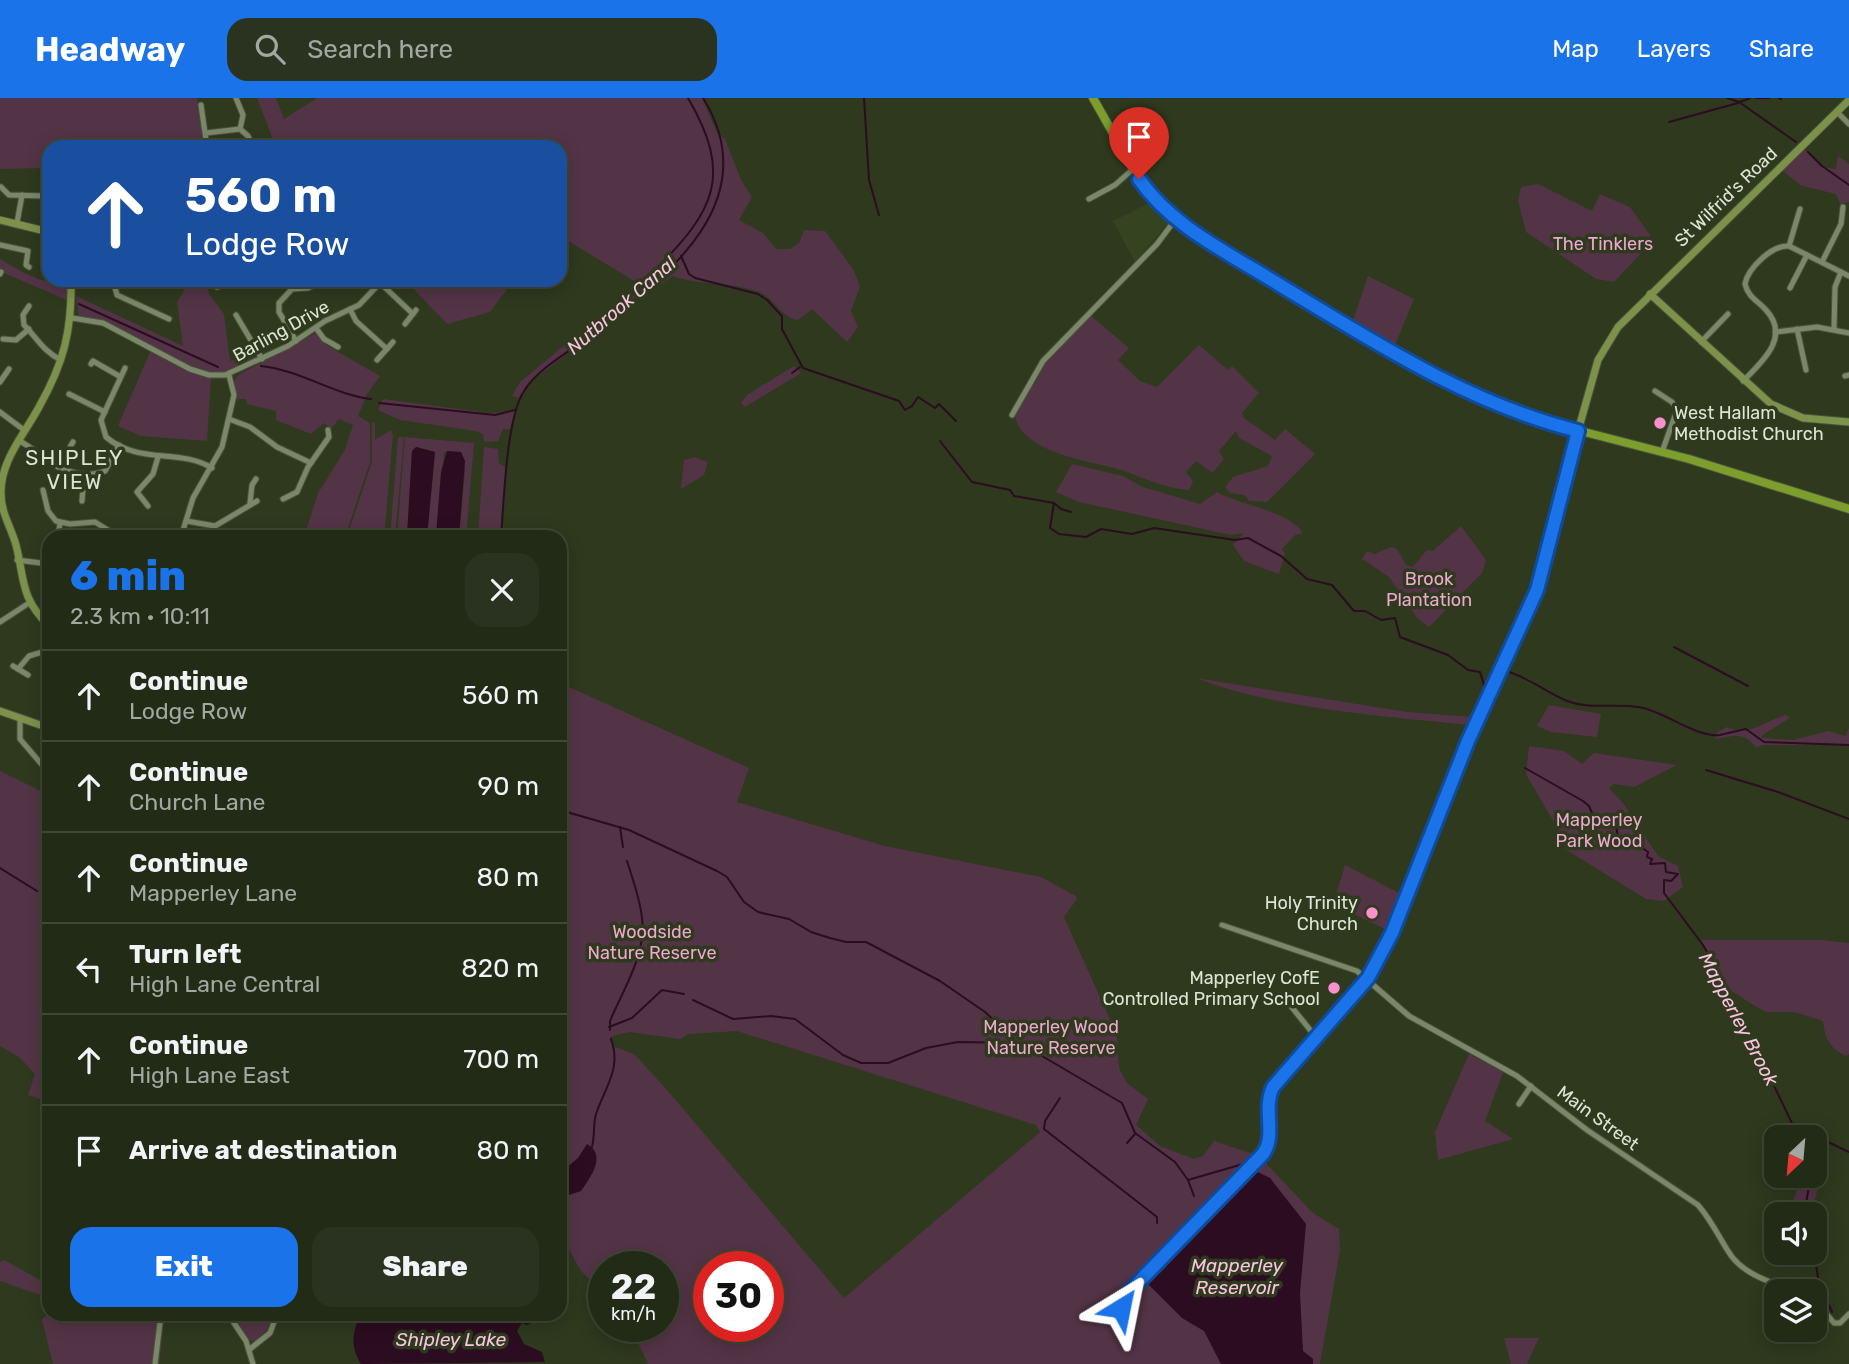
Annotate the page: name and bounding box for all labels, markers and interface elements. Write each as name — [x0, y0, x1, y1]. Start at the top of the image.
search box — [227, 18, 717, 81]
text: Headway — [35, 30, 185, 69]
icon: search — [251, 30, 289, 68]
text: Search here — [307, 34, 453, 65]
text: Map — [1552, 35, 1599, 63]
text: Layers — [1637, 35, 1711, 63]
text: Share — [1749, 35, 1814, 63]
pin — [1109, 107, 1169, 179]
icon: arrive — [1120, 118, 1158, 156]
street label: St Wilfrid's Road — [1670, 143, 1782, 251]
text: 560 m — [185, 166, 337, 224]
icon: ahead — [70, 168, 161, 259]
text: Lodge Row — [185, 225, 349, 263]
park label: The Tinklers — [1553, 233, 1653, 255]
water label: Nutbrook Canal — [562, 251, 681, 359]
street label: Barling Drive — [229, 295, 333, 367]
place label: West Hallam Methodist Church — [1674, 402, 1824, 445]
marker: West Hallam Methodist Church — [1652, 415, 1668, 431]
district label: SHIPLEY VIEW — [25, 445, 125, 494]
text: 6 min — [70, 551, 186, 601]
button: close — [465, 553, 539, 627]
park label: Brook Plantation — [1386, 568, 1472, 611]
text: 2.3 km · 10:11 — [70, 602, 210, 630]
text: Continue — [129, 666, 248, 697]
icon: ahead — [70, 677, 108, 715]
text: 560 m — [462, 680, 539, 711]
text: Lodge Row — [129, 697, 247, 725]
text: Continue — [129, 757, 248, 788]
icon: ahead — [70, 768, 108, 806]
text: 90 m — [478, 771, 539, 802]
text: Church Lane — [129, 788, 266, 816]
park label: Mapperley Park Wood — [1556, 809, 1642, 852]
text: Continue — [129, 848, 248, 879]
icon: ahead — [70, 859, 108, 897]
text: 80 m — [476, 862, 539, 893]
text: Mapperley Lane — [129, 879, 297, 907]
place label: Holy Trinity Church — [1265, 892, 1358, 935]
marker: Holy Trinity Church — [1364, 905, 1380, 921]
park label: Woodside Nature Reserve — [588, 921, 716, 964]
text: Turn left — [129, 939, 241, 970]
water label: Mapperley Brook — [1694, 949, 1783, 1090]
icon: left — [70, 950, 108, 988]
text: 820 m — [461, 953, 539, 984]
place label: Mapperley CofE Controlled Primary School — [1102, 967, 1320, 1010]
text: High Lane Central — [129, 970, 320, 998]
marker: Mapperley CofE Controlled Primary School — [1326, 980, 1342, 996]
park label: Mapperley Wood Nature Reserve — [983, 1016, 1119, 1059]
text: Continue — [129, 1030, 248, 1061]
icon: ahead — [70, 1041, 108, 1079]
text: 700 m — [463, 1044, 539, 1075]
text: High Lane East — [129, 1061, 290, 1089]
street label: Main Street — [1553, 1081, 1643, 1155]
north arrow — [1764, 1125, 1827, 1188]
map controls — [1764, 1125, 1827, 1342]
icon: arrive — [70, 1132, 108, 1170]
text: Arrive at destination — [129, 1135, 397, 1166]
text: 80 m — [476, 1135, 539, 1166]
button: sound — [1764, 1202, 1827, 1265]
button: Exit — [70, 1227, 298, 1307]
button: Share — [312, 1227, 539, 1307]
speed limit sign: 30 — [693, 1251, 784, 1342]
water label: Mapperley Reservoir — [1191, 1254, 1283, 1299]
text: 22 — [611, 1266, 656, 1308]
position arrow — [1084, 1271, 1158, 1345]
button: layers — [1764, 1279, 1827, 1342]
text: km/h — [611, 1303, 656, 1325]
water label: Shipley Lake — [396, 1328, 507, 1351]

